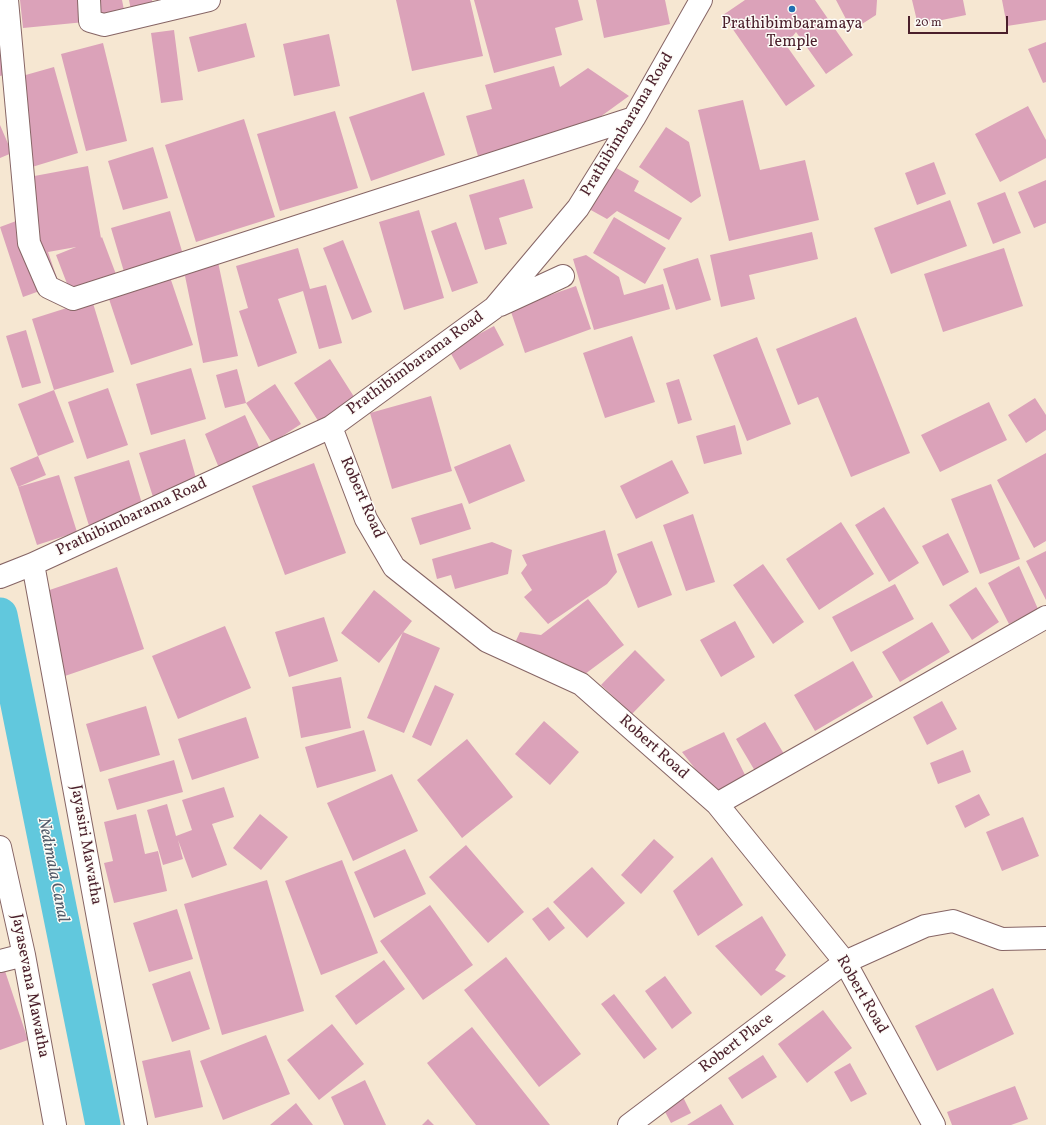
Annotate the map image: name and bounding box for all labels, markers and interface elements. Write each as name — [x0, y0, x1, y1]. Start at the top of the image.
marker: Prathibimbaramaya Temple — [787, 4, 797, 14]
scale bar — [910, 8, 1010, 34]
place label: Prathibimbaramaya Temple — [721, 15, 863, 53]
text: 20 m — [915, 15, 942, 31]
street label: Prathibimbarama Road — [577, 50, 679, 200]
street label: Prathibimbarama Road — [344, 308, 488, 420]
street label: Robert Road — [335, 454, 387, 542]
street label: Prathibimbarama Road — [54, 475, 210, 561]
street label: Robert Road — [614, 712, 692, 784]
street label: Jayasiri Mawatha — [65, 784, 105, 906]
water label: Nedimala Canal — [32, 816, 72, 924]
street label: Jayasevana Mawatha — [6, 912, 52, 1060]
street label: Robert Road — [831, 953, 891, 1037]
street label: Robert Place — [696, 1010, 778, 1078]

